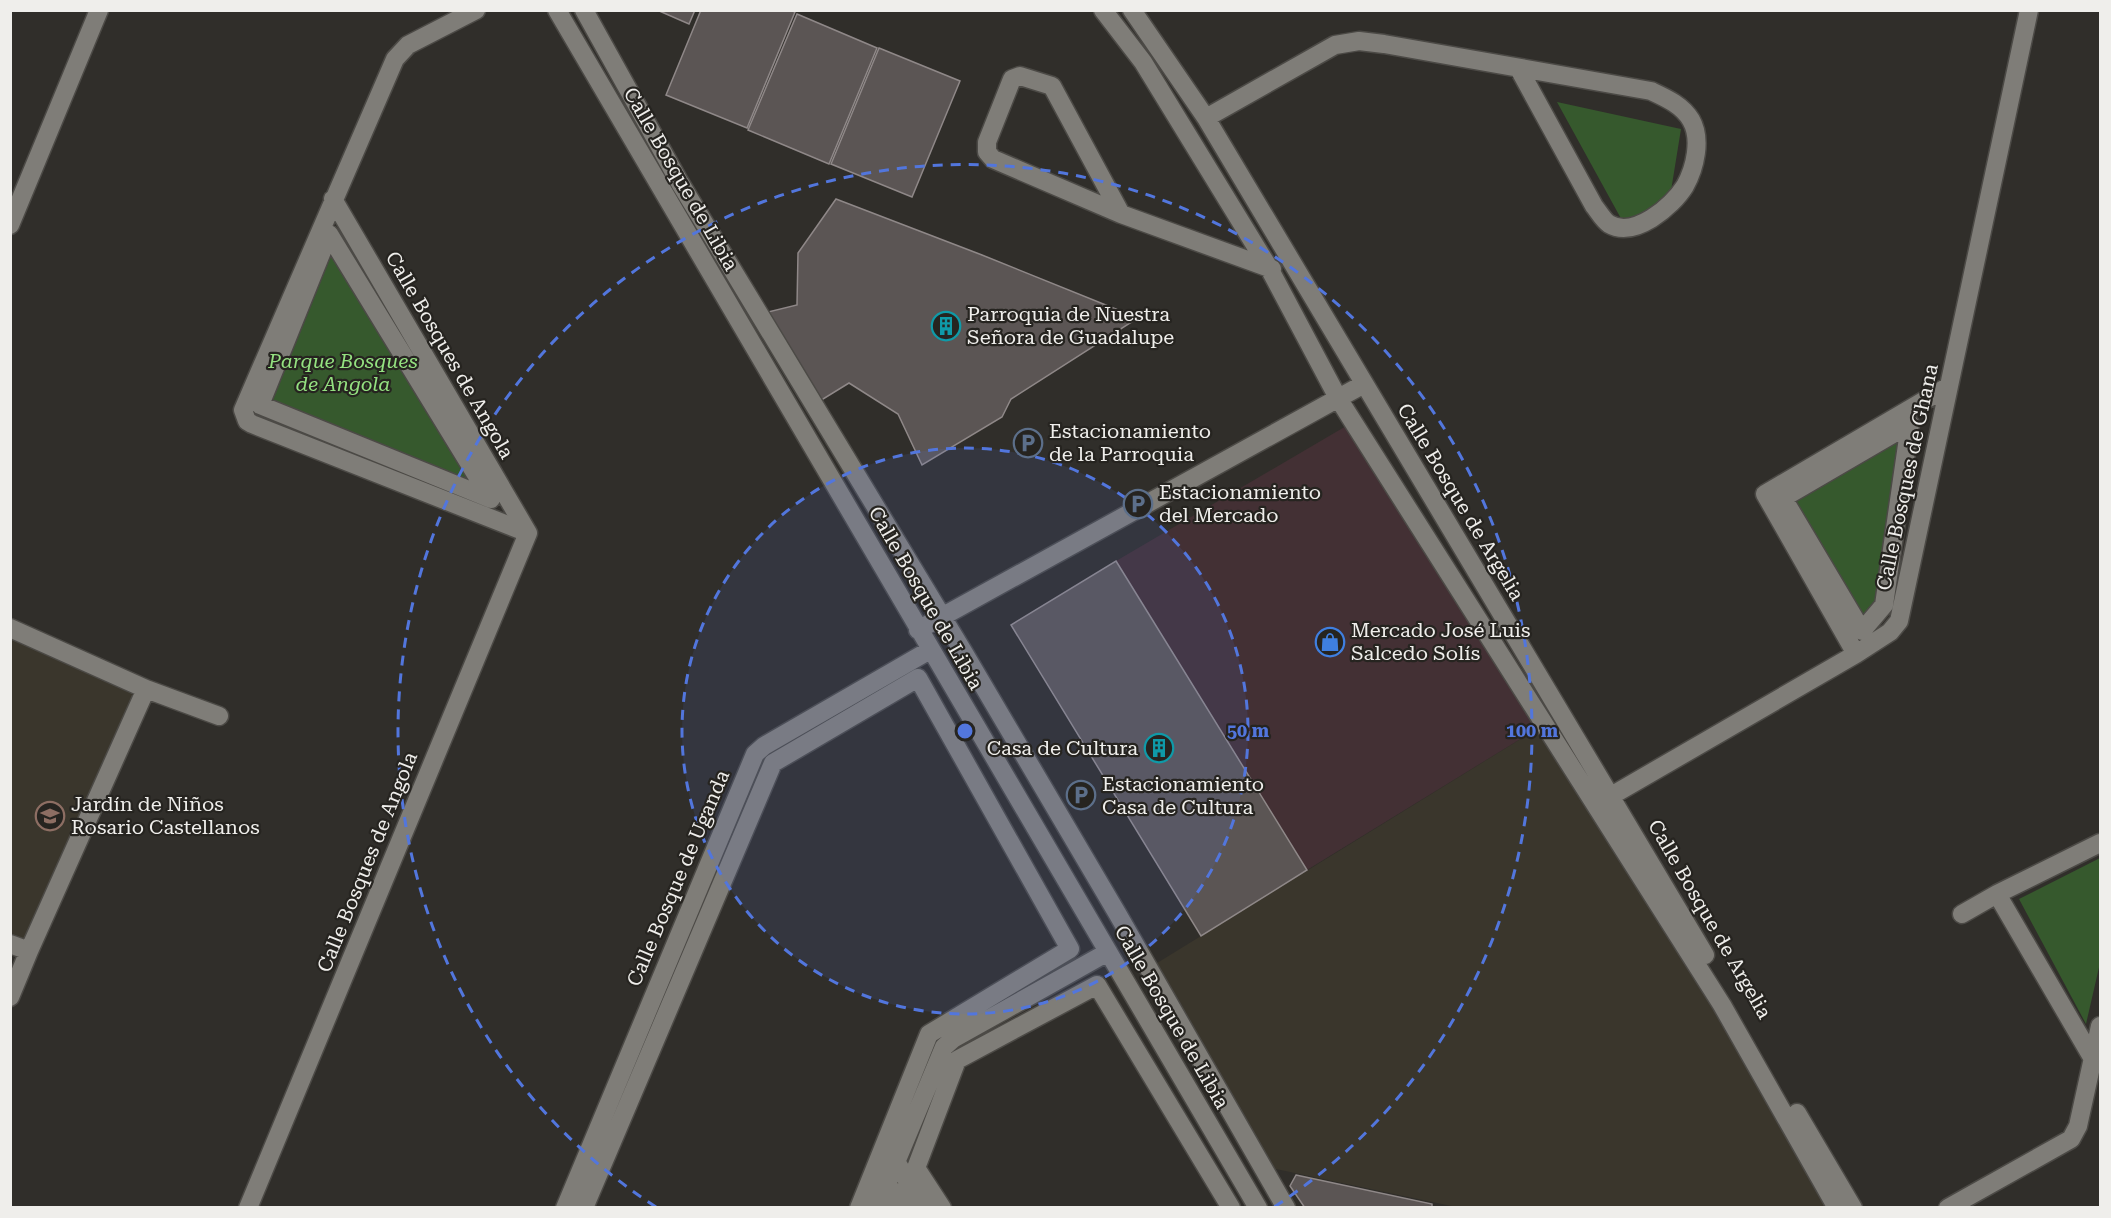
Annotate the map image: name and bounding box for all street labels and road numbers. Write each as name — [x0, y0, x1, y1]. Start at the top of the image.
street label: Calle Bosque de Libia — [619, 83, 743, 275]
street label: Calle Bosques de Angola — [381, 247, 519, 463]
street label: Calle Bosques de Ghana — [1871, 361, 1943, 593]
street label: Calle Bosque de Argelia — [1393, 399, 1530, 605]
street label: Calle Bosque de Libia — [864, 502, 988, 694]
street label: Calle Bosques de Angola — [312, 748, 422, 976]
street label: Calle Bosque de Uganda — [622, 766, 735, 990]
street label: Calle Bosque de Argelia — [1643, 815, 1777, 1023]
street label: Calle Bosque de Libia — [1110, 921, 1234, 1113]

